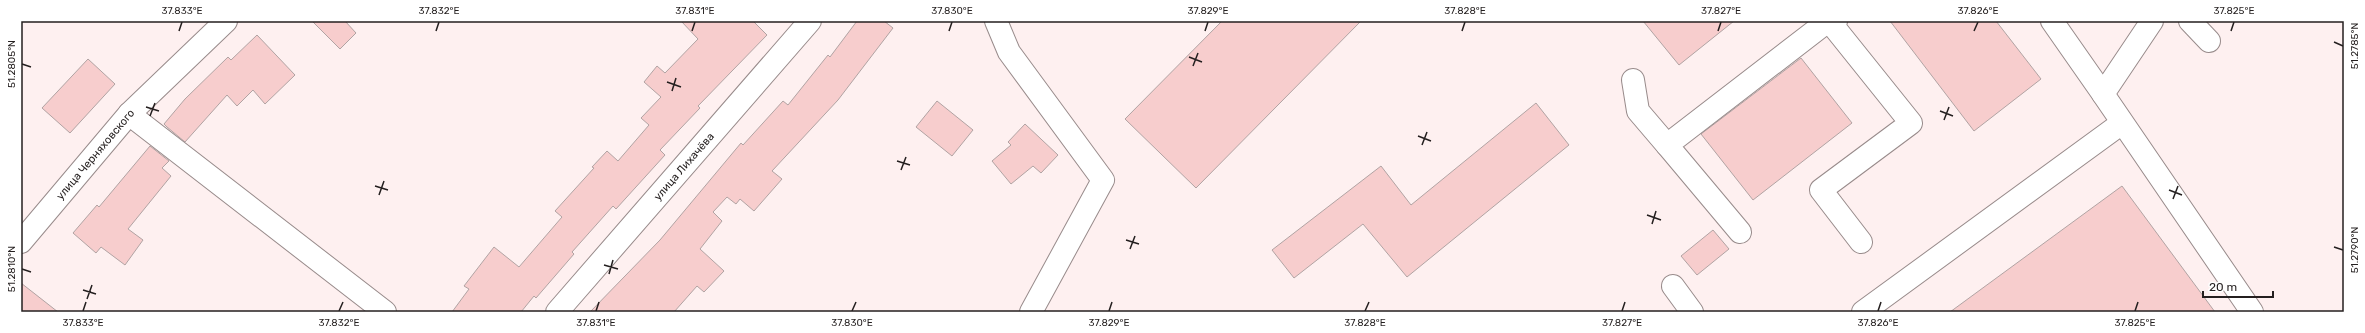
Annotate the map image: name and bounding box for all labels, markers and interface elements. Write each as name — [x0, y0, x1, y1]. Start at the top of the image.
text: 37.833°E — [161, 5, 203, 17]
text: 37.832°E — [418, 5, 460, 17]
text: 37.831°E — [675, 5, 715, 17]
text: 37.830°E — [931, 5, 973, 17]
text: 37.829°E — [1187, 5, 1229, 17]
text: 37.828°E — [1444, 5, 1486, 17]
text: 37.827°E — [1701, 5, 1741, 17]
text: 37.826°E — [1957, 5, 1999, 17]
text: 37.825°E — [2213, 5, 2255, 17]
text: 51.2785°N — [2349, 23, 2361, 69]
text: 51.2805°N — [6, 40, 18, 88]
street label: улица Черняховского — [53, 106, 137, 202]
street label: улица Лихачёва — [651, 130, 717, 203]
text: 51.2790°N — [2349, 227, 2361, 273]
text: 51.2810°N — [6, 246, 18, 292]
scale bar — [2203, 273, 2273, 299]
text: 20 m — [2209, 280, 2237, 294]
text: 37.833°E — [62, 317, 104, 329]
text: 37.832°E — [318, 317, 360, 329]
text: 37.831°E — [576, 317, 616, 329]
text: 37.830°E — [831, 317, 873, 329]
text: 37.829°E — [1088, 317, 1130, 329]
text: 37.828°E — [1344, 317, 1386, 329]
text: 37.827°E — [1602, 317, 1642, 329]
text: 37.826°E — [1857, 317, 1899, 329]
text: 37.825°E — [2114, 317, 2156, 329]

